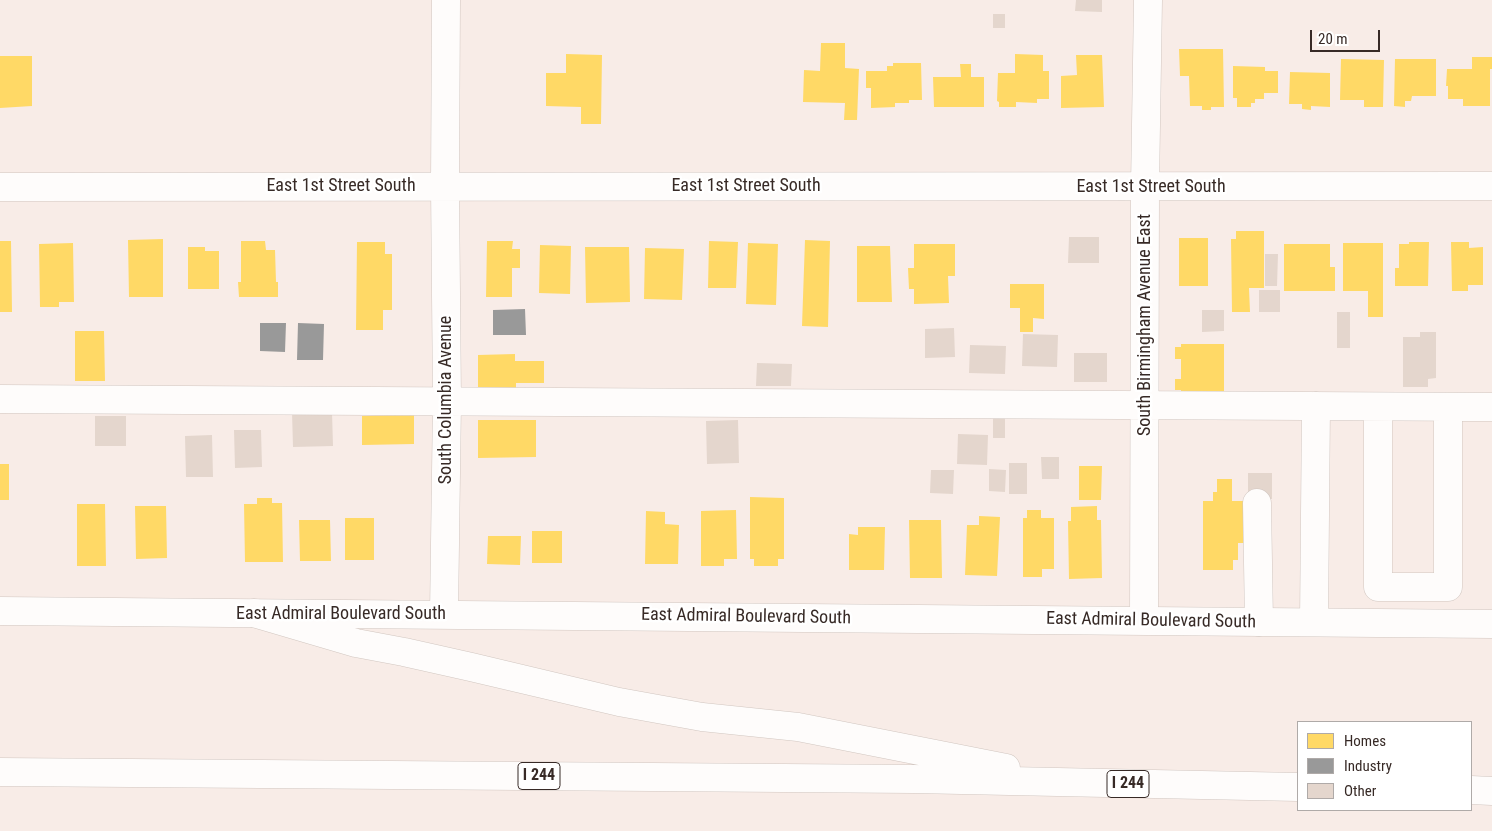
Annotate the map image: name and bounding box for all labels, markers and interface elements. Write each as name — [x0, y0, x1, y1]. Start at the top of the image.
scale bar — [1312, 20, 1382, 52]
text: 20 m — [1318, 30, 1348, 48]
street label: East 1st Street South — [266, 175, 416, 197]
street label: East 1st Street South — [671, 175, 821, 197]
street label: East 1st Street South — [1076, 176, 1226, 198]
street label: South Birmingham Avenue East — [1134, 214, 1156, 436]
street label: South Columbia Avenue — [435, 316, 457, 484]
street label: East Admiral Boulevard South — [236, 603, 446, 625]
street label: East Admiral Boulevard South — [641, 604, 851, 630]
street label: East Admiral Boulevard South — [1046, 608, 1256, 634]
legend — [1297, 721, 1472, 811]
text: Homes — [1344, 732, 1386, 750]
text: Industry — [1344, 757, 1392, 775]
road number: I 244 — [518, 762, 560, 789]
road number: I 244 — [1107, 771, 1149, 798]
text: Other — [1344, 782, 1376, 800]

